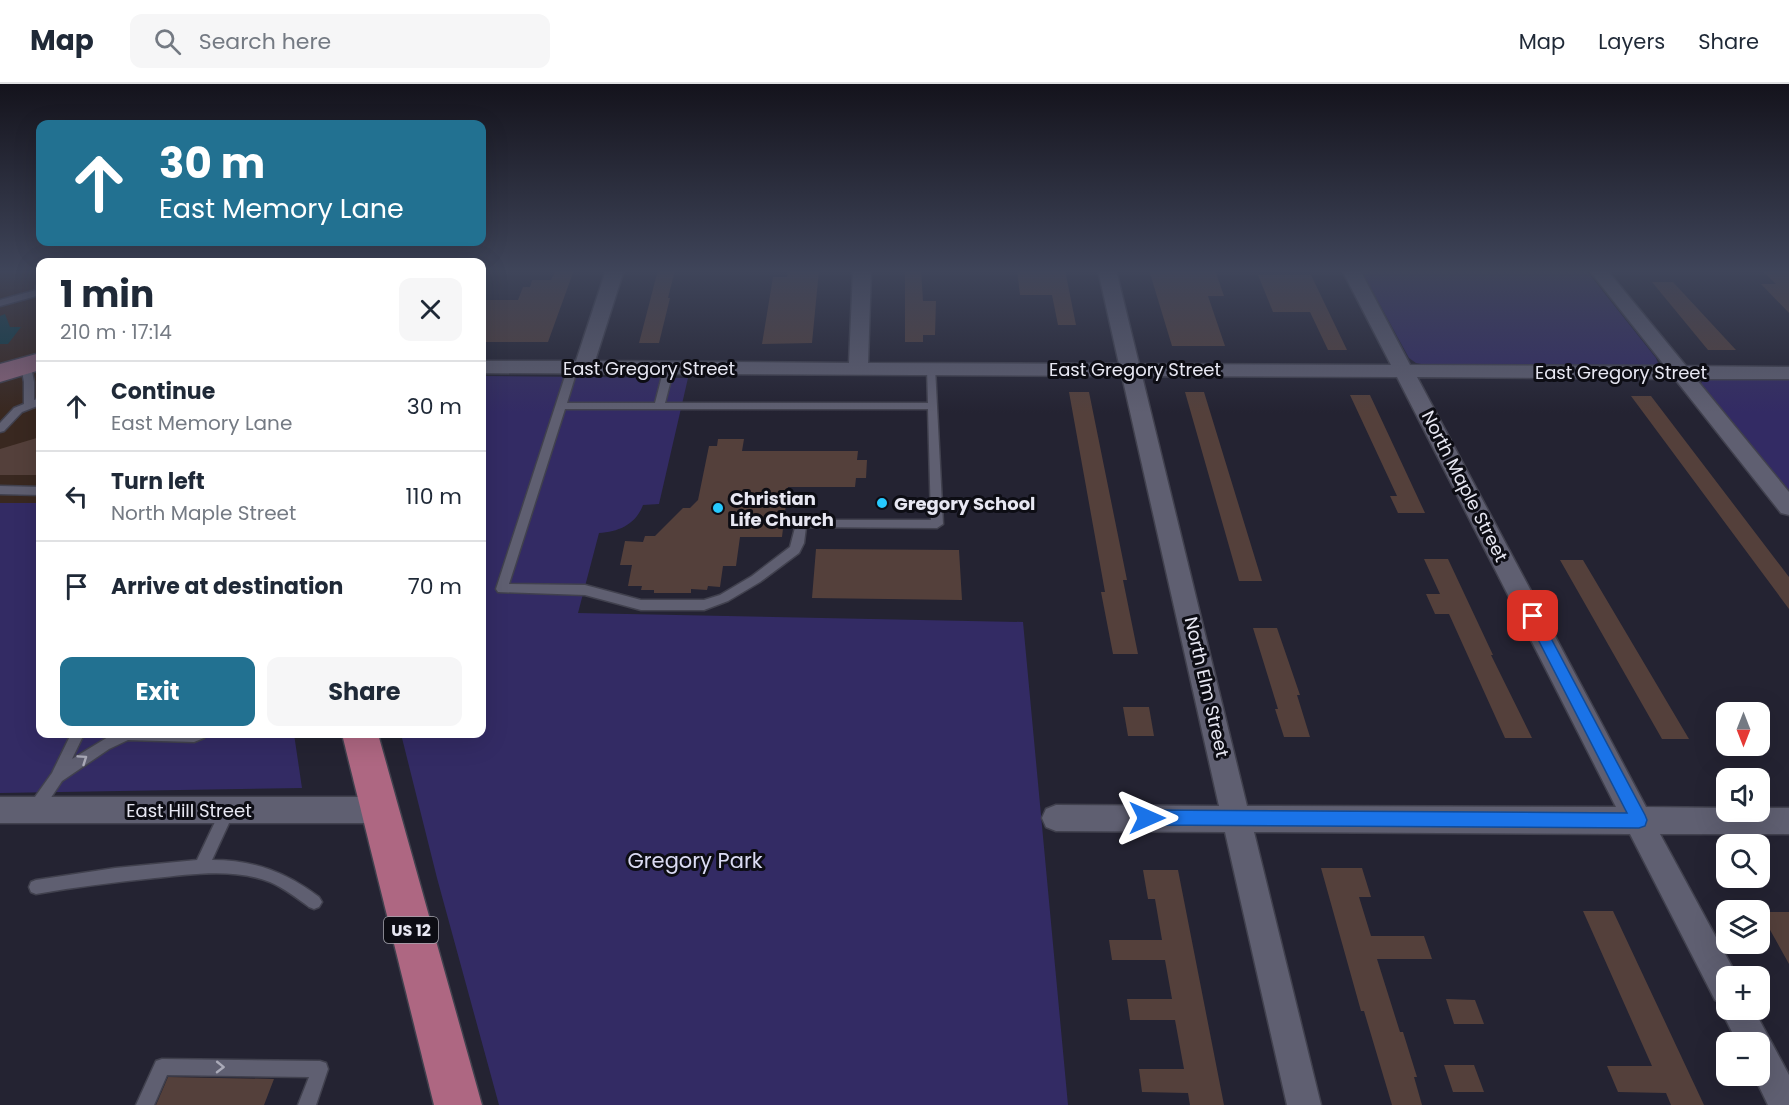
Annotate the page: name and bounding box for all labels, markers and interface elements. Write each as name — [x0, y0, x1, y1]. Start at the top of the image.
search box — [130, 14, 550, 68]
text: Map — [30, 21, 94, 60]
icon: search — [151, 25, 184, 58]
text: Search here — [199, 26, 331, 57]
text: Map — [1519, 27, 1565, 56]
text: Layers — [1598, 27, 1665, 56]
text: Share — [1698, 27, 1759, 56]
text: 30 m — [159, 134, 265, 193]
icon: ahead — [60, 144, 138, 222]
text: East Memory Lane — [159, 190, 404, 227]
text: 1 min — [60, 269, 154, 320]
button: close — [399, 278, 462, 341]
text: 210 m · 17:14 — [60, 318, 172, 346]
street label: East Gregory Street — [563, 356, 735, 381]
street label: East Gregory Street — [1049, 357, 1221, 382]
street label: East Gregory Street — [1535, 360, 1707, 385]
text: Continue — [111, 376, 215, 407]
icon: ahead — [60, 390, 93, 423]
text: 30 m — [407, 391, 462, 422]
street label: North Maple Street — [1416, 406, 1514, 566]
text: East Memory Lane — [111, 409, 292, 437]
text: Turn left — [111, 466, 205, 497]
icon: left — [60, 480, 93, 513]
text: 110 m — [406, 481, 462, 512]
place label: Christian Life Church — [730, 486, 834, 532]
place label: Gregory School — [894, 491, 1035, 516]
marker: Gregory School — [875, 496, 889, 510]
text: North Maple Street — [111, 499, 296, 527]
marker: Christian Life Church — [711, 501, 725, 515]
icon: arrive — [60, 570, 93, 603]
text: Arrive at destination — [111, 571, 343, 602]
text: 70 m — [408, 571, 462, 602]
pin — [1507, 590, 1558, 641]
icon: arrive — [1516, 599, 1549, 632]
street label: North Elm Street — [1179, 614, 1235, 760]
button: Exit — [60, 657, 255, 726]
button: Share — [267, 657, 462, 726]
north arrow — [1716, 702, 1770, 756]
map controls — [1716, 702, 1770, 1086]
one-way arrow — [77, 755, 88, 766]
button: sound — [1716, 768, 1770, 822]
position arrow — [1115, 786, 1179, 850]
street label: East Hill Street — [126, 798, 252, 823]
button: search — [1716, 834, 1770, 888]
park label: Gregory Park — [627, 846, 763, 875]
button: layers — [1716, 900, 1770, 954]
road number: US 12 — [384, 917, 438, 943]
button: + — [1716, 966, 1770, 1020]
button: − — [1716, 1032, 1770, 1086]
one-way arrow — [216, 1061, 225, 1074]

